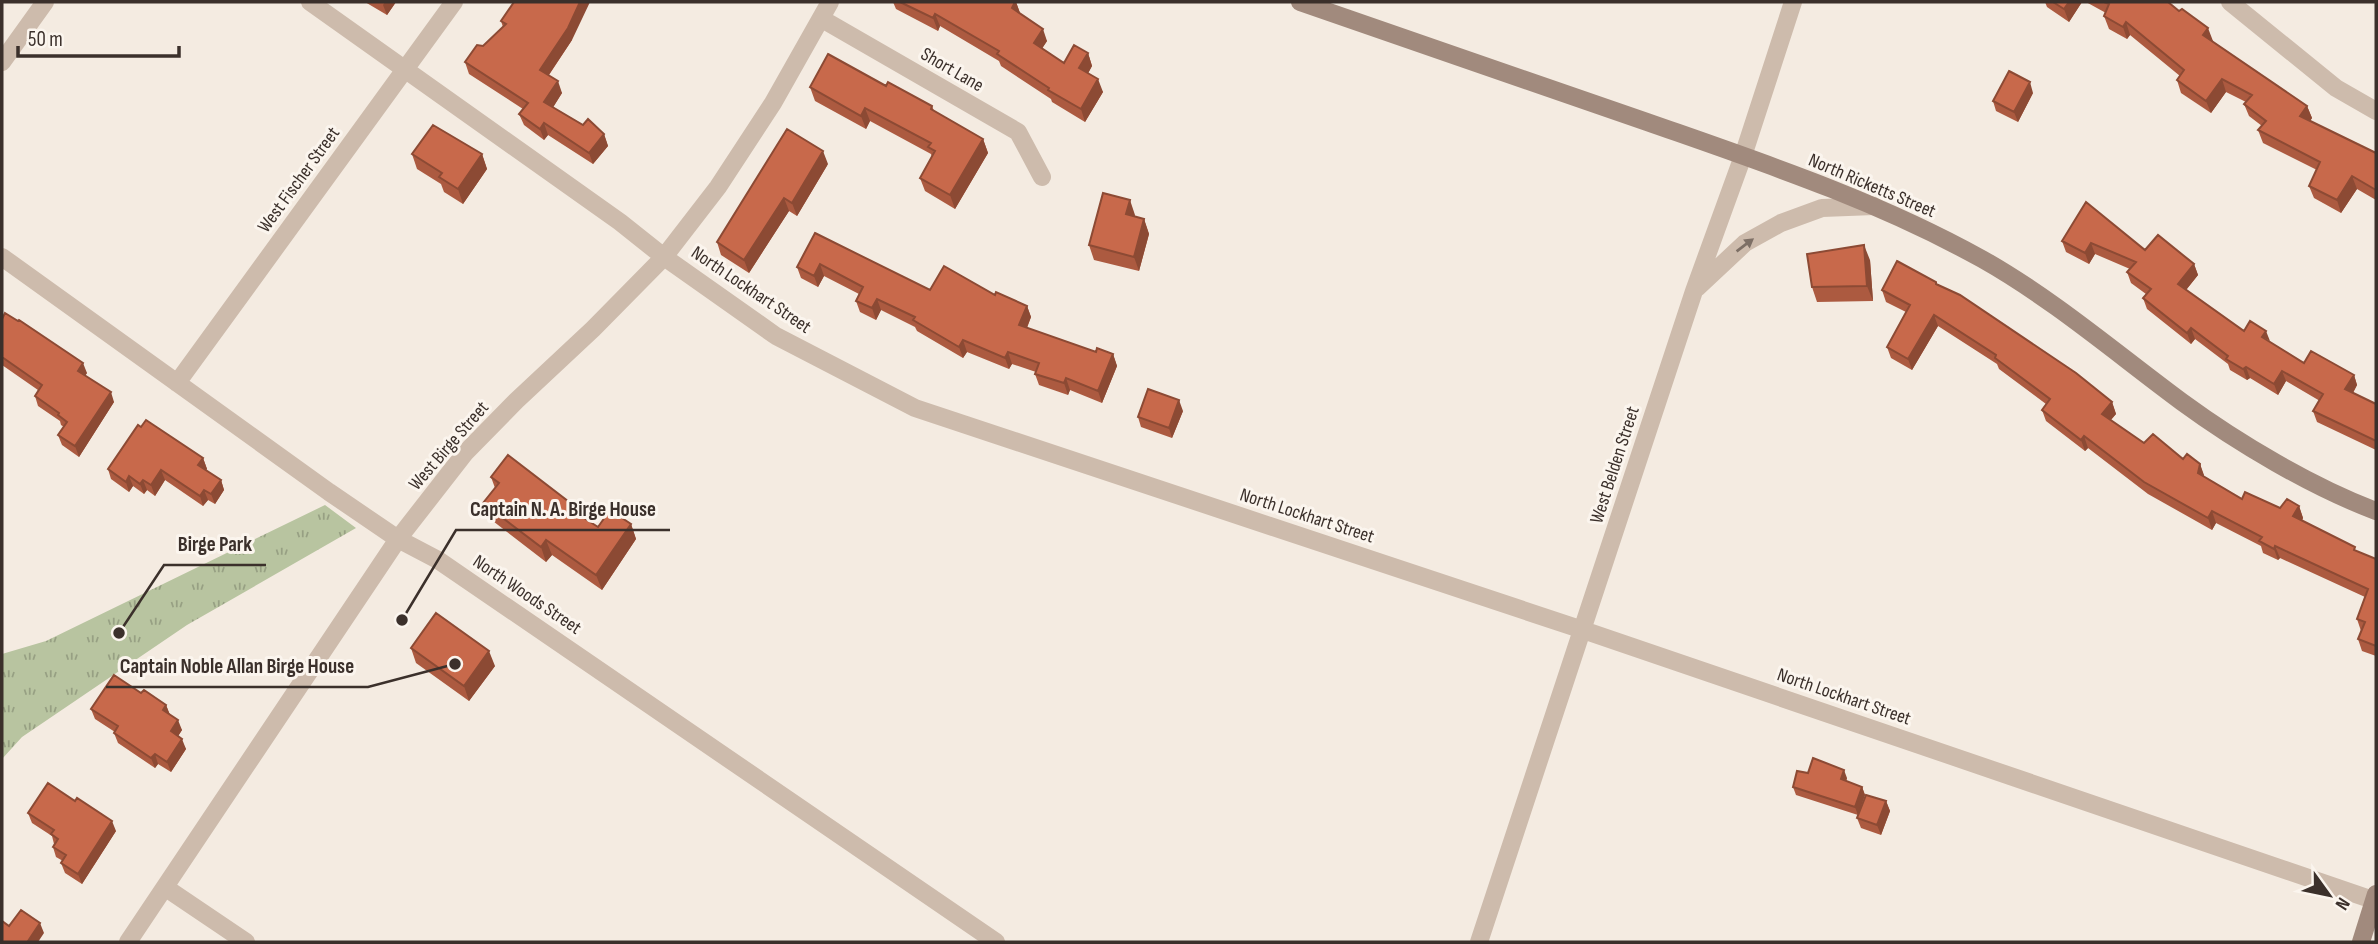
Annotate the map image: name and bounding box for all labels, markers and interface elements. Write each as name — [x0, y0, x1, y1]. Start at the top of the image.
scale bar — [18, 14, 178, 58]
text: 50 m — [28, 27, 63, 52]
street label: Short Lane — [916, 43, 988, 97]
street label: West Fischer Street — [253, 122, 345, 237]
street label: North Ricketts Street — [1805, 149, 1939, 223]
one-way arrow — [1736, 239, 1754, 253]
street label: North Lockhart Street — [687, 241, 816, 339]
street label: West Birge Street — [404, 397, 494, 495]
street label: West Belden Street — [1585, 403, 1645, 526]
street label: North Lockhart Street — [1237, 483, 1377, 549]
callout: Captain N. A. Birge House — [456, 488, 670, 530]
text: Captain N. A. Birge House — [470, 497, 656, 522]
callout: Birge Park — [164, 523, 266, 565]
text: Birge Park — [178, 532, 252, 557]
street label: North Woods Street — [468, 550, 586, 640]
callout: Captain Noble Allan Birge House — [106, 645, 368, 687]
text: Captain Noble Allan Birge House — [120, 654, 354, 679]
street label: North Lockhart Street — [1774, 663, 1914, 731]
north arrow — [2294, 860, 2364, 930]
text: N — [2330, 893, 2354, 914]

